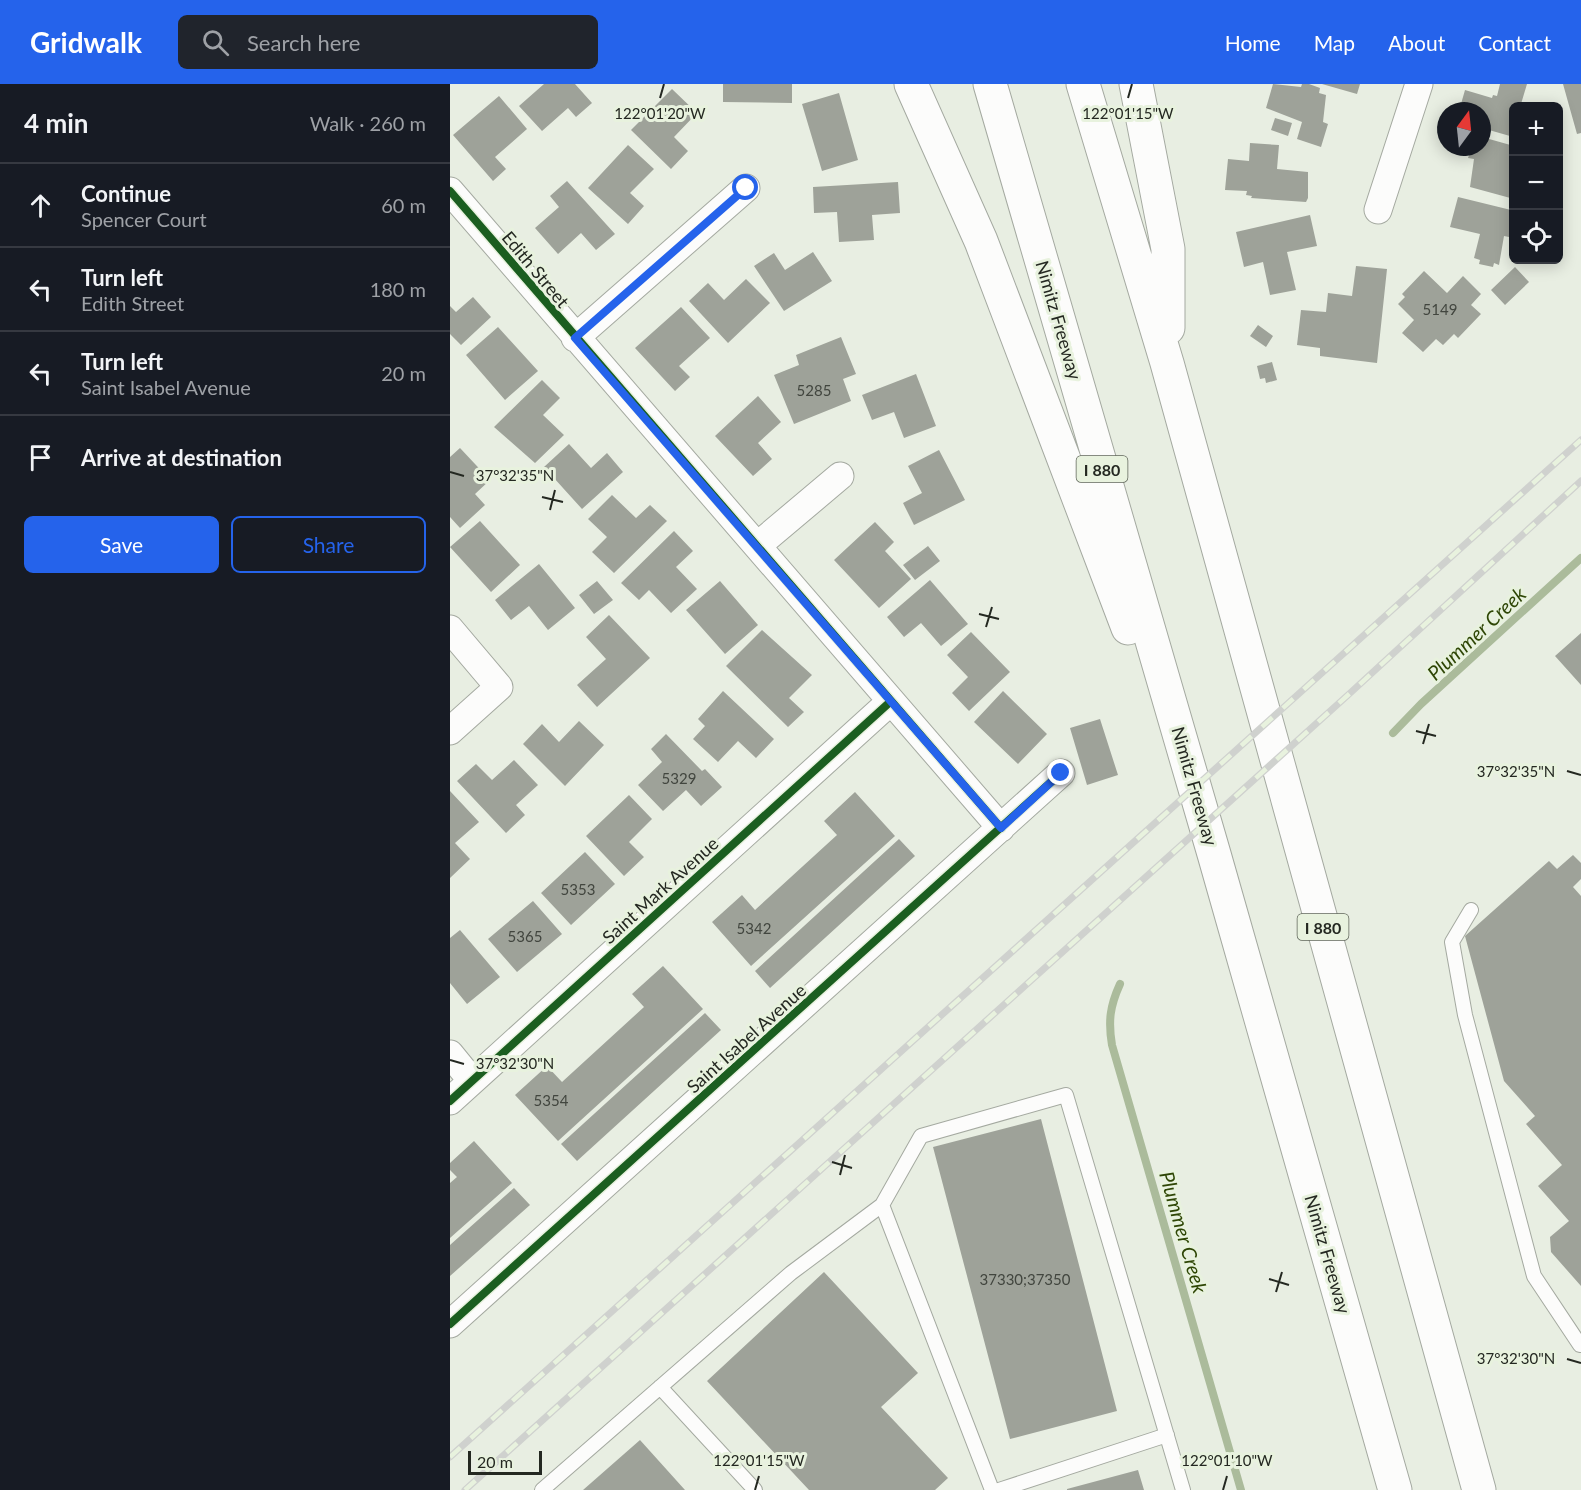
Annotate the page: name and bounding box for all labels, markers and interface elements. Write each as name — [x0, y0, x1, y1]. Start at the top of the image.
search box — [178, 15, 598, 69]
text: Gridwalk — [30, 25, 142, 59]
icon: search — [199, 26, 232, 59]
text: Search here — [247, 29, 360, 56]
text: Home — [1225, 30, 1281, 55]
text: Map — [1314, 30, 1355, 55]
text: About — [1388, 30, 1445, 55]
text: Contact — [1478, 30, 1551, 55]
north arrow — [1437, 102, 1491, 156]
map controls — [1509, 102, 1563, 264]
button: + — [1509, 102, 1563, 156]
text: 122°01'20"W — [614, 104, 706, 122]
text: 122°01'15"W — [1082, 104, 1174, 122]
text: 4 min — [24, 107, 88, 139]
text: Walk · 260 m — [310, 111, 426, 135]
button: − — [1509, 156, 1563, 210]
route start — [732, 174, 758, 200]
text: Continue — [81, 180, 171, 207]
icon: ahead — [24, 189, 57, 222]
text: 60 m — [381, 193, 426, 217]
text: Spencer Court — [81, 207, 207, 231]
button: locate — [1509, 210, 1563, 264]
street label: Edith Street — [498, 226, 575, 312]
street label: Nimitz Freeway — [1032, 258, 1087, 383]
text: Turn left — [81, 264, 163, 291]
icon: left — [24, 273, 57, 306]
text: 180 m — [370, 277, 426, 301]
text: Edith Street — [81, 291, 184, 315]
house number: 5149 — [1423, 300, 1457, 318]
text: Turn left — [81, 348, 163, 375]
icon: left — [24, 357, 57, 390]
text: 20 m — [381, 361, 426, 385]
text: Saint Isabel Avenue — [81, 375, 251, 399]
house number: 5285 — [797, 381, 831, 399]
icon: arrive — [24, 441, 57, 474]
text: Arrive at destination — [81, 444, 282, 471]
road number: I 880 — [1076, 456, 1128, 482]
text: 37°32'35"N — [476, 466, 554, 484]
button: Save — [24, 516, 219, 573]
button: Share — [231, 516, 426, 573]
water label: Plummer Creek — [1422, 581, 1531, 685]
street label: Nimitz Freeway — [1168, 724, 1223, 849]
route end — [1047, 759, 1073, 785]
text: 37°32'35"N — [1477, 762, 1555, 780]
house number: 5329 — [662, 769, 696, 787]
street label: Saint Mark Avenue — [597, 832, 723, 948]
house number: 5353 — [561, 880, 595, 898]
road number: I 880 — [1298, 914, 1348, 940]
house number: 5342 — [737, 919, 771, 937]
house number: 5365 — [508, 927, 542, 945]
street label: Saint Isabel Avenue — [682, 979, 810, 1097]
text: 37°32'30"N — [476, 1054, 554, 1072]
house number: 5354 — [534, 1091, 569, 1109]
water label: Plummer Creek — [1155, 1168, 1213, 1296]
street label: Nimitz Freeway — [1301, 1192, 1356, 1317]
house number: 37330;37350 — [980, 1270, 1071, 1288]
text: 37°32'30"N — [1477, 1349, 1555, 1367]
scale bar — [468, 1448, 542, 1476]
text: 122°01'15"W — [713, 1451, 805, 1469]
text: 122°01'10"W — [1181, 1451, 1273, 1469]
text: 20 m — [477, 1452, 513, 1471]

